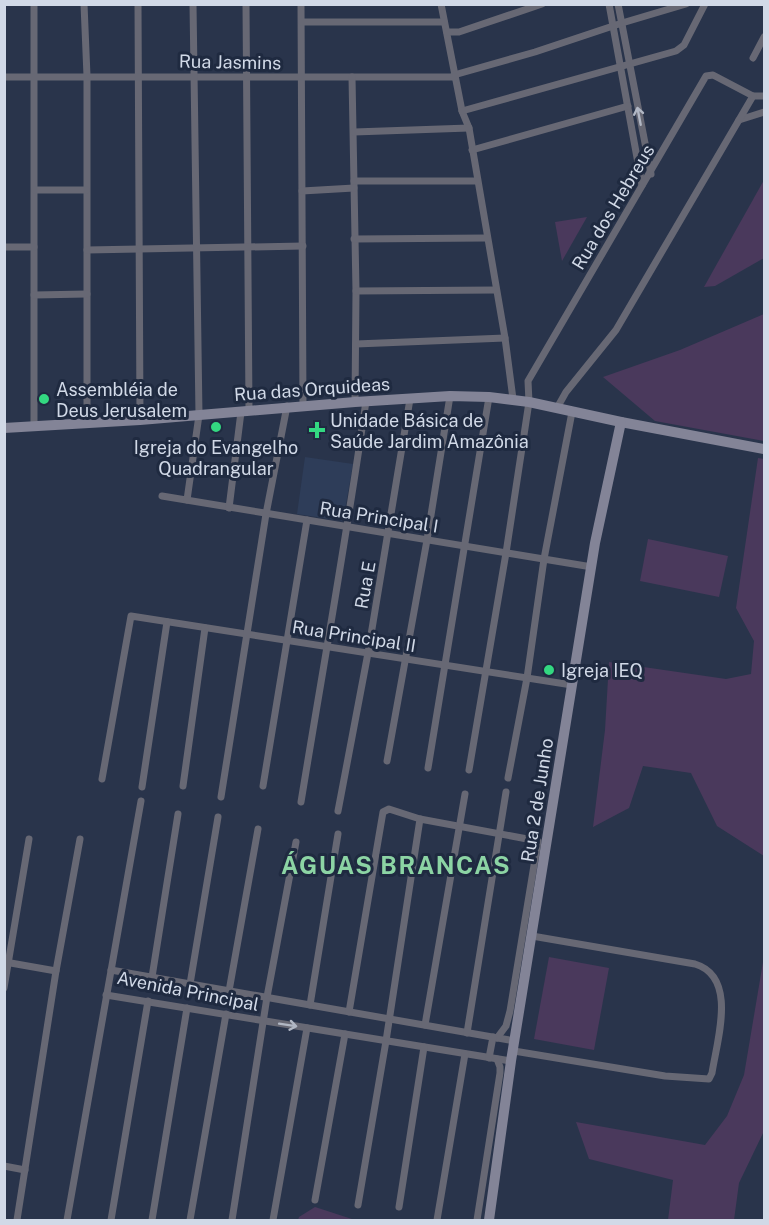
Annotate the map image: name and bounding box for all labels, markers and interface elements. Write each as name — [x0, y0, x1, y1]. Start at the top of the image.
street label: Rua Jasmins — [179, 51, 281, 73]
one-way arrow — [633, 107, 644, 127]
street label: Rua dos Hebreus — [567, 141, 659, 273]
street label: Rua das Orquideas — [233, 373, 391, 405]
place label: Assembléia de Deus Jerusalem — [56, 379, 187, 421]
marker: Assembléia de Deus Jerusalem — [37, 392, 51, 406]
place label: Unidade Básica de Saúde Jardim Amazônia — [330, 410, 529, 452]
marker: Igreja do Evangelho Quadrangular — [209, 420, 223, 434]
marker: Unidade Básica de Saúde Jardim Amazônia — [308, 421, 326, 439]
place label: Igreja do Evangelho Quadrangular — [134, 437, 298, 479]
street label: Rua Principal I — [318, 497, 440, 537]
street label: Rua E — [350, 560, 380, 610]
street label: Rua Principal II — [291, 616, 417, 656]
place label: Igreja IEQ — [561, 660, 643, 681]
marker: Igreja IEQ — [542, 663, 556, 677]
street label: Rua 2 de Junho — [517, 736, 557, 864]
district label: ÁGUAS BRANCAS — [281, 851, 511, 879]
street label: Avenida Principal — [115, 967, 261, 1015]
one-way arrow — [278, 1019, 298, 1030]

